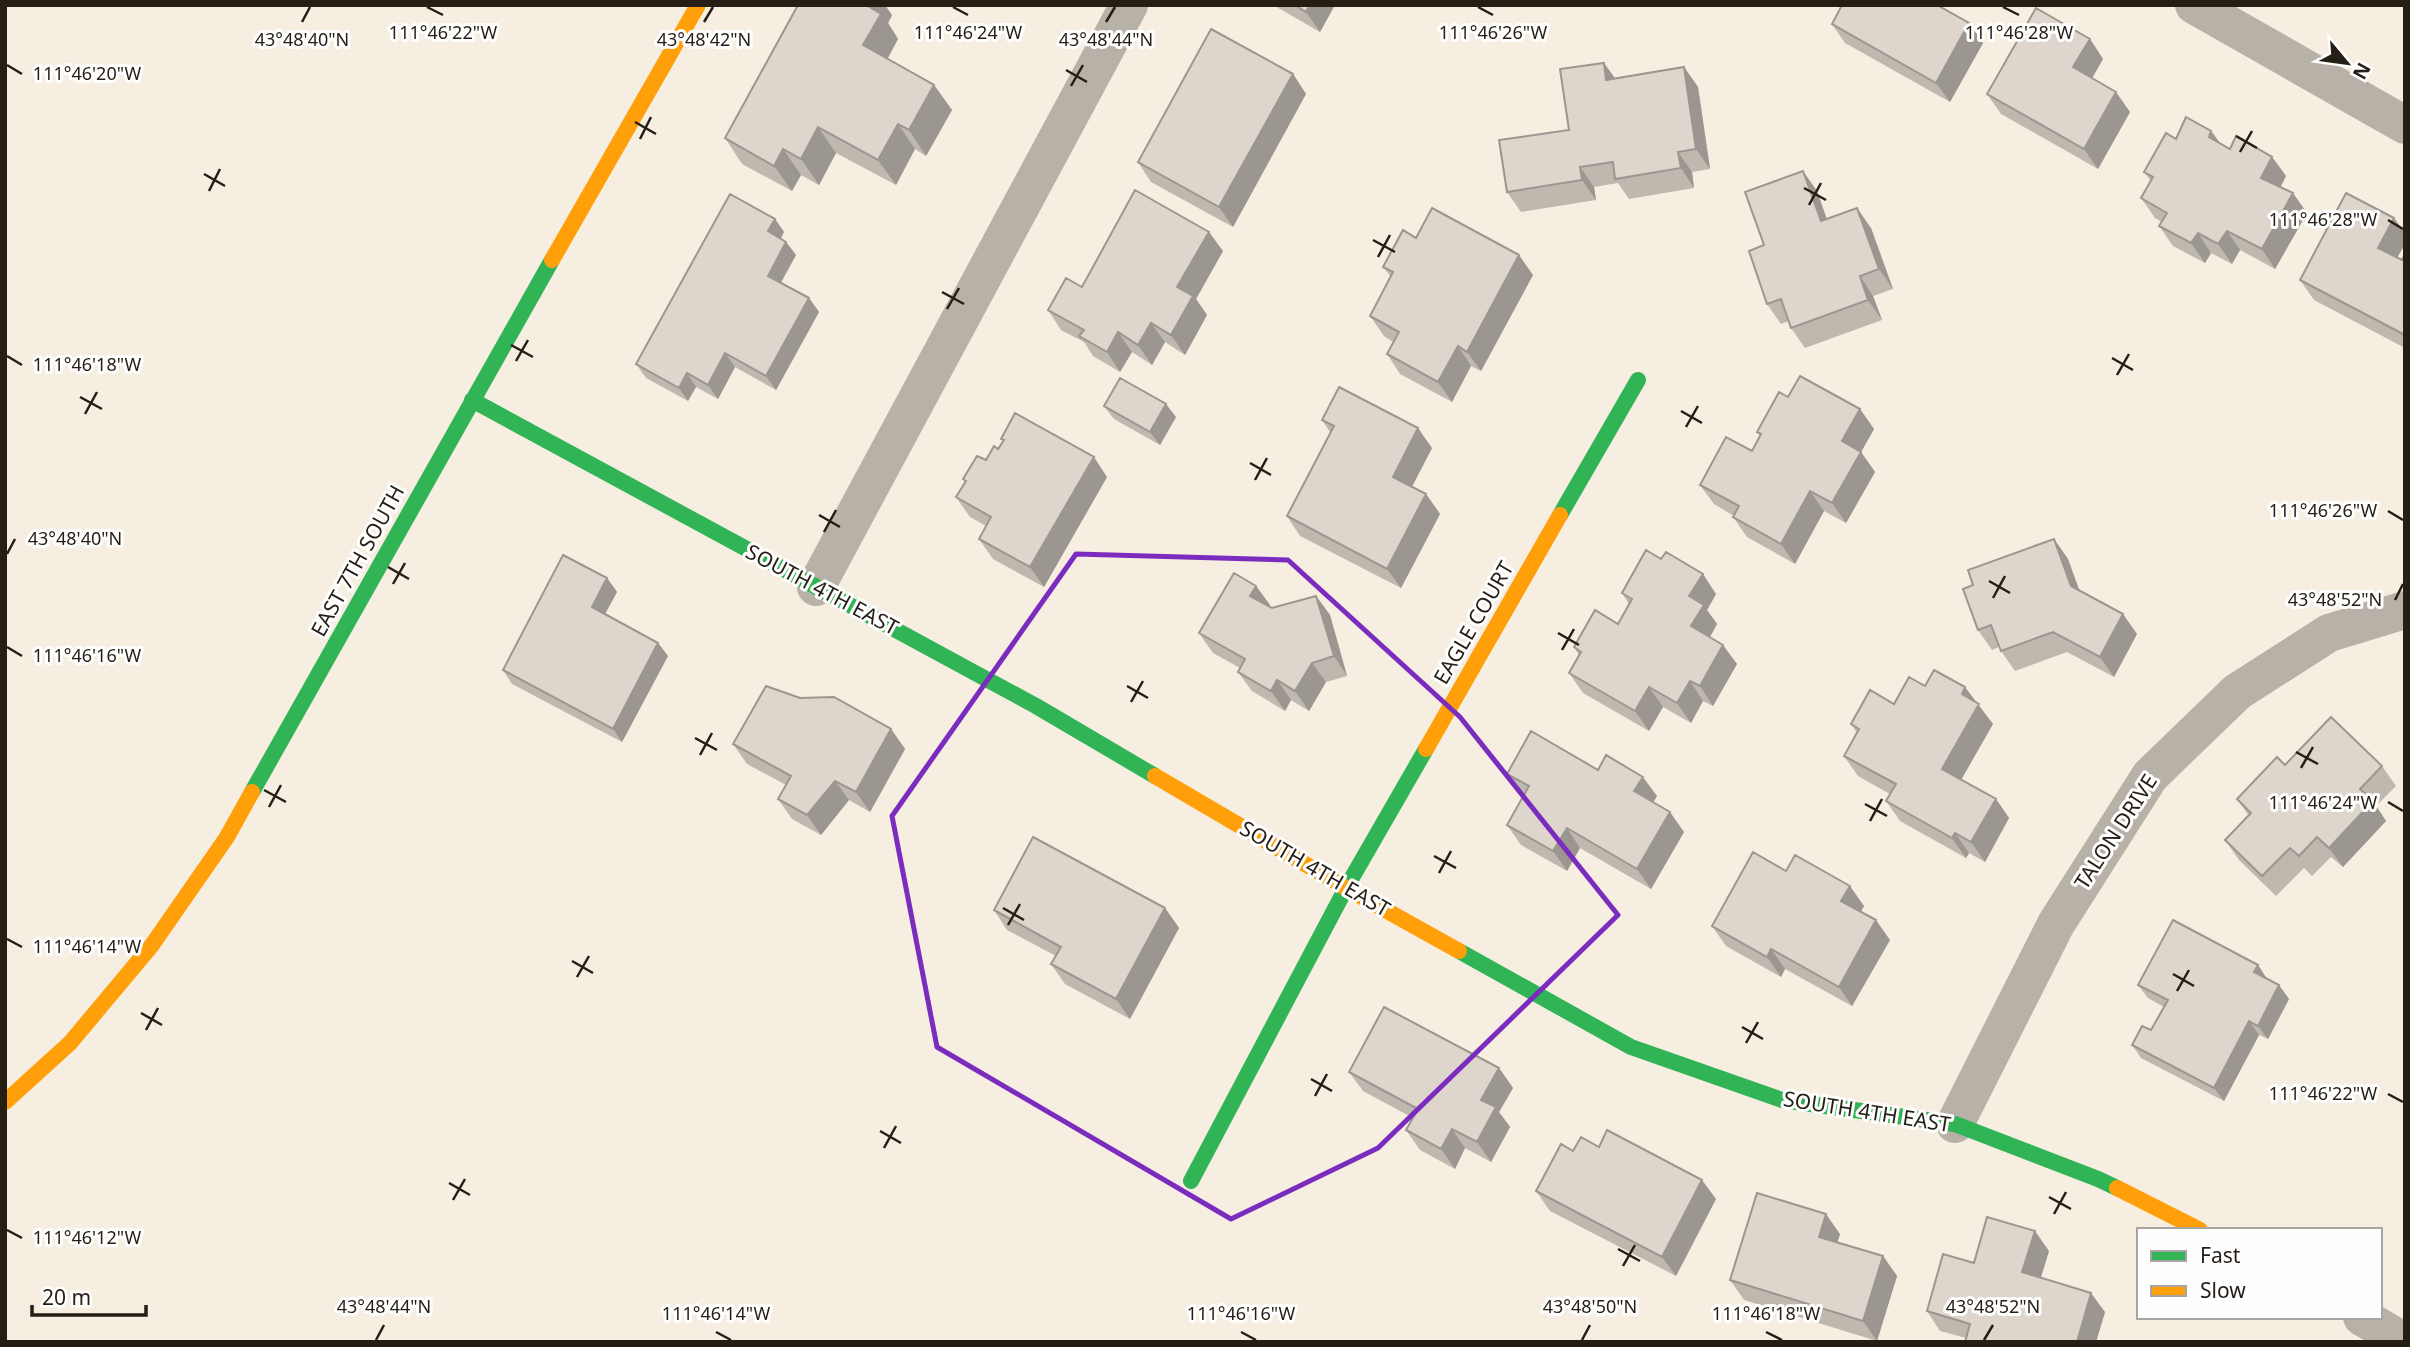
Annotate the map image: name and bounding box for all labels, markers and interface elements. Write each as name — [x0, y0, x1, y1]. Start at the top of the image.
text: 111°46'22"W — [389, 20, 497, 44]
text: 111°46'24"W — [914, 20, 1022, 44]
text: 111°46'26"W — [1439, 20, 1547, 44]
text: 111°46'28"W — [1965, 20, 2073, 44]
text: 43°48'40"N — [255, 27, 349, 51]
text: 43°48'42"N — [657, 27, 751, 51]
text: 43°48'44"N — [1059, 27, 1153, 51]
north arrow — [2312, 28, 2382, 98]
text: N — [2347, 58, 2377, 84]
text: 111°46'20"W — [33, 61, 141, 85]
text: 111°46'28"W — [2269, 207, 2377, 231]
text: 111°46'18"W — [33, 352, 141, 376]
street label: EAST 7TH SOUTH — [304, 480, 410, 641]
text: 111°46'26"W — [2269, 498, 2377, 522]
text: 43°48'40"N — [28, 526, 122, 550]
street label: SOUTH 4TH EAST — [741, 537, 904, 641]
street label: EAGLE COURT — [1427, 556, 1520, 689]
text: 43°48'52"N — [2288, 587, 2382, 611]
text: 111°46'16"W — [33, 643, 141, 667]
street label: TALON DRIVE — [2068, 769, 2163, 894]
text: 111°46'24"W — [2269, 790, 2377, 814]
street label: SOUTH 4TH EAST — [1235, 814, 1396, 923]
text: 111°46'14"W — [33, 934, 141, 958]
text: 111°46'22"W — [2269, 1081, 2377, 1105]
street label: SOUTH 4TH EAST — [1782, 1084, 1953, 1138]
text: 111°46'12"W — [33, 1225, 141, 1249]
legend — [2137, 1228, 2382, 1319]
text: Fast — [2200, 1241, 2241, 1269]
scale bar — [32, 1274, 145, 1318]
text: Slow — [2200, 1276, 2246, 1304]
text: 20 m — [42, 1283, 91, 1311]
text: 43°48'44"N — [337, 1294, 431, 1318]
text: 43°48'50"N — [1543, 1294, 1637, 1318]
text: 43°48'52"N — [1946, 1294, 2040, 1318]
text: 111°46'14"W — [662, 1301, 770, 1325]
text: 111°46'16"W — [1187, 1301, 1295, 1325]
text: 111°46'18"W — [1712, 1301, 1820, 1325]

